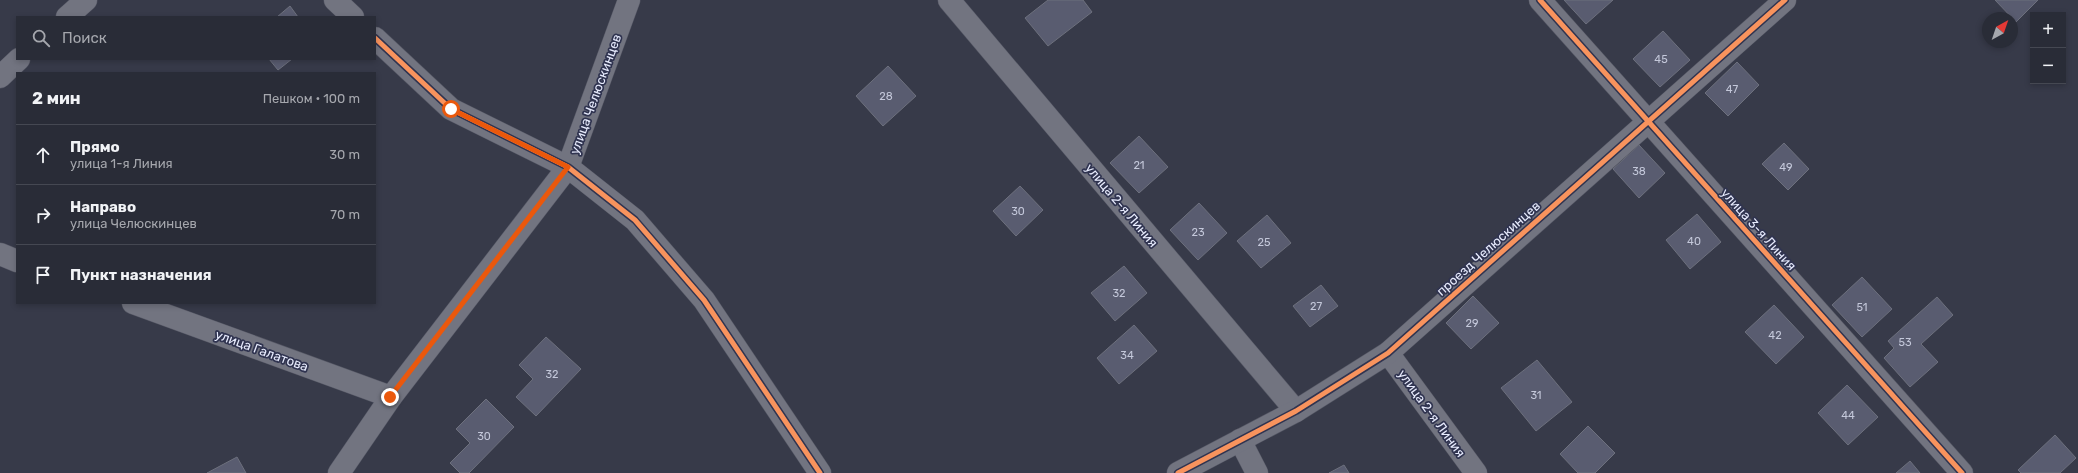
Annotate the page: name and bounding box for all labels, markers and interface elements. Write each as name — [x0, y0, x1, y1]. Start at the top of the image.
north arrow — [1982, 12, 2018, 48]
map controls — [2030, 12, 2066, 84]
button: + — [2030, 12, 2066, 48]
search box — [16, 16, 376, 60]
icon: search — [30, 27, 52, 49]
text: Поиск — [62, 29, 107, 47]
street label: улица Челюскинцев — [567, 32, 624, 156]
button: − — [2030, 48, 2066, 84]
house number: 45 — [1654, 53, 1668, 66]
house number: 47 — [1726, 83, 1738, 96]
text: 2 мин — [32, 88, 81, 108]
house number: 28 — [879, 90, 893, 103]
text: Пешком · 100 m — [263, 91, 360, 106]
route start — [442, 100, 460, 118]
text: Прямо — [70, 138, 120, 156]
icon: ahead — [32, 144, 54, 166]
text: 30 m — [329, 147, 360, 162]
text: улица 1-я Линия — [70, 156, 173, 171]
house number: 21 — [1133, 159, 1145, 172]
street label: улица 2-я Линия — [1082, 160, 1161, 250]
house number: 49 — [1779, 161, 1793, 174]
house number: 38 — [1632, 165, 1646, 178]
street label: улица 3-я Линия — [1718, 185, 1799, 273]
text: Направо — [70, 198, 136, 216]
street label: проезд Челюскинцев — [1434, 198, 1543, 299]
icon: right — [32, 204, 54, 226]
house number: 30 — [1011, 205, 1025, 218]
text: 70 m — [330, 207, 360, 222]
text: улица Челюскинцев — [70, 216, 197, 231]
house number: 23 — [1191, 226, 1205, 239]
house number: 40 — [1687, 235, 1701, 248]
house number: 25 — [1258, 236, 1271, 249]
icon: arrive — [32, 264, 54, 286]
text: Пункт назначения — [70, 266, 212, 284]
house number: 32 — [1112, 287, 1126, 300]
house number: 27 — [1310, 300, 1322, 313]
house number: 51 — [1856, 301, 1868, 314]
house number: 29 — [1466, 317, 1478, 330]
street label: улица Галатова — [213, 327, 310, 374]
house number: 42 — [1768, 329, 1782, 342]
house number: 53 — [1898, 336, 1912, 349]
house number: 34 — [1120, 349, 1134, 362]
street label: улица 2-я Линия — [1395, 367, 1468, 460]
house number: 32 — [545, 368, 559, 381]
route end — [381, 388, 399, 406]
house number: 31 — [1530, 389, 1542, 402]
house number: 44 — [1841, 409, 1855, 422]
house number: 30 — [477, 430, 491, 443]

